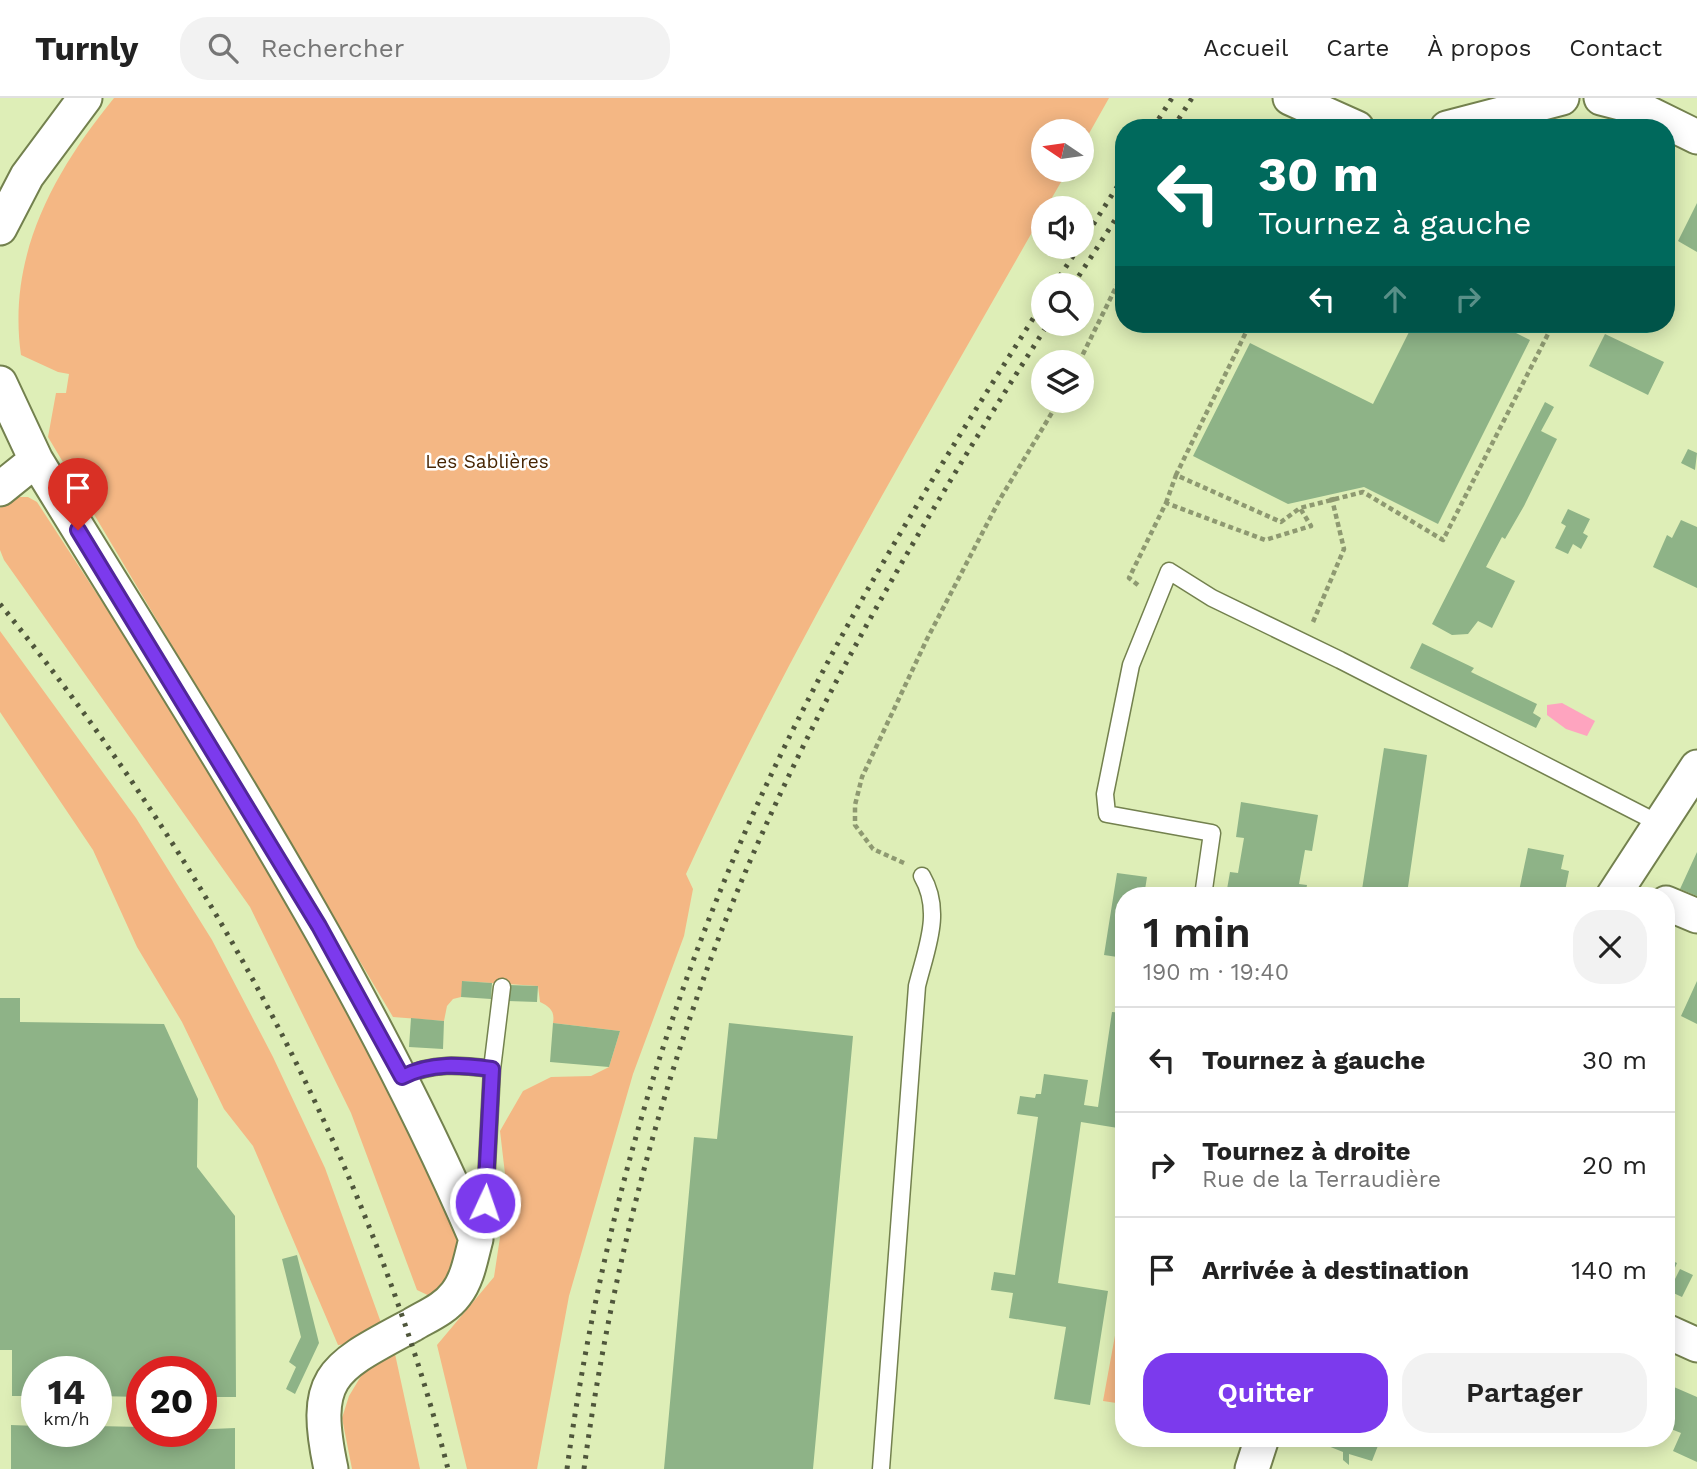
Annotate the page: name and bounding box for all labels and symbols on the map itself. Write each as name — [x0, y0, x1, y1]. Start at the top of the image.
north arrow — [1031, 119, 1094, 182]
park label: Les Sablières — [425, 450, 549, 473]
pin — [48, 458, 108, 530]
position arrow — [448, 1166, 522, 1240]
speed limit sign: 20 — [126, 1356, 217, 1447]

